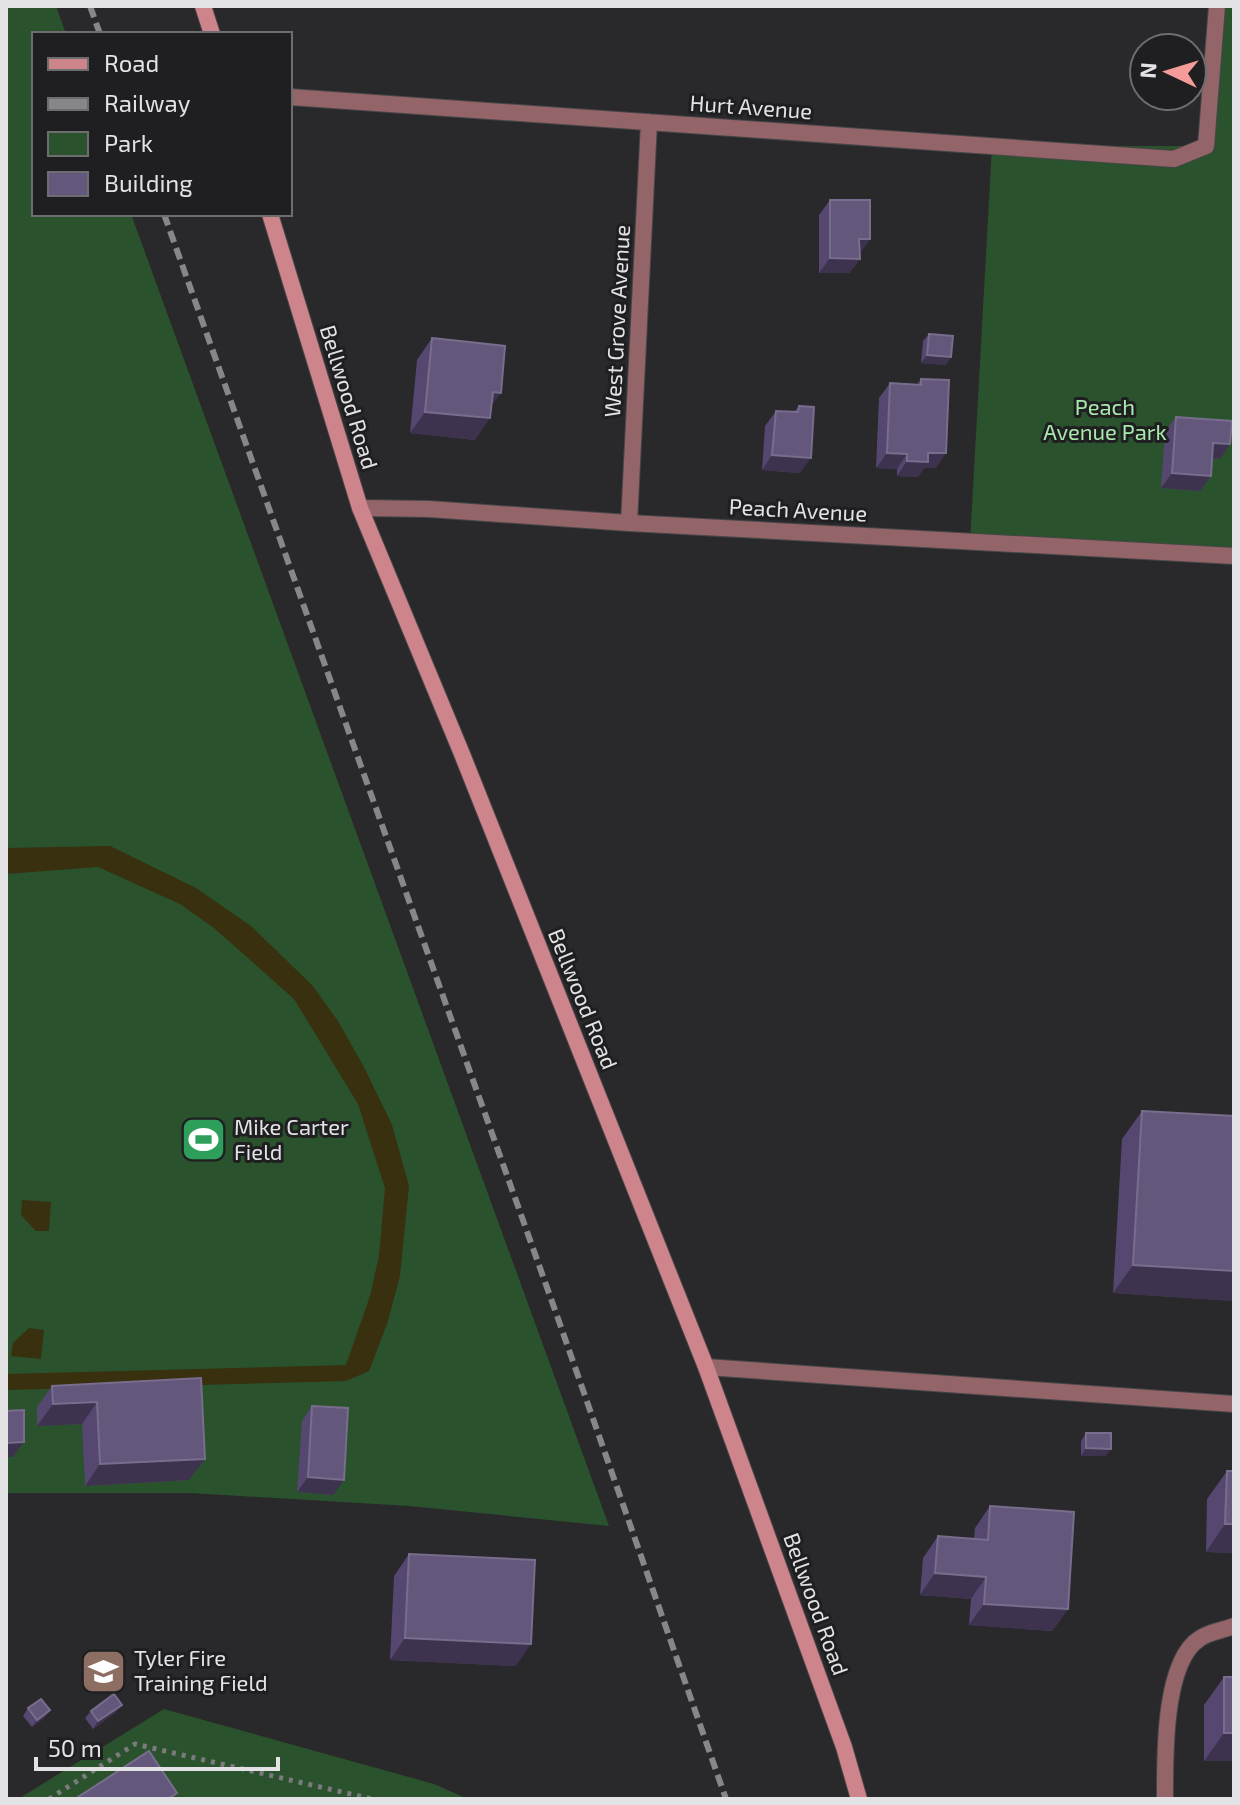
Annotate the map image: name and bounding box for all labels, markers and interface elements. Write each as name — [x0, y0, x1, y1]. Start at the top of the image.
legend — [32, 32, 292, 216]
north arrow — [1128, 32, 1208, 112]
text: Road — [104, 48, 159, 77]
text: N — [1134, 62, 1161, 79]
text: Railway — [104, 88, 191, 117]
street label: Hurt Avenue — [689, 89, 813, 123]
text: Park — [104, 128, 153, 157]
text: Building — [104, 168, 193, 197]
street label: West Grove Avenue — [598, 224, 634, 418]
street label: Bellwood Road — [316, 321, 384, 472]
park label: Peach Avenue Park — [1043, 393, 1167, 444]
street label: Peach Avenue — [728, 492, 868, 526]
street label: Bellwood Road — [544, 924, 624, 1073]
place label: Mike Carter Field — [234, 1113, 349, 1164]
sports icon: Mike Carter Field — [179, 1116, 227, 1164]
street label: Bellwood Road — [779, 1529, 855, 1678]
place label: Tyler Fire Training Field — [134, 1644, 268, 1695]
school or university icon: Tyler Fire Training Field — [79, 1647, 127, 1695]
scale bar — [36, 1721, 278, 1771]
text: 50 m — [48, 1733, 102, 1762]

